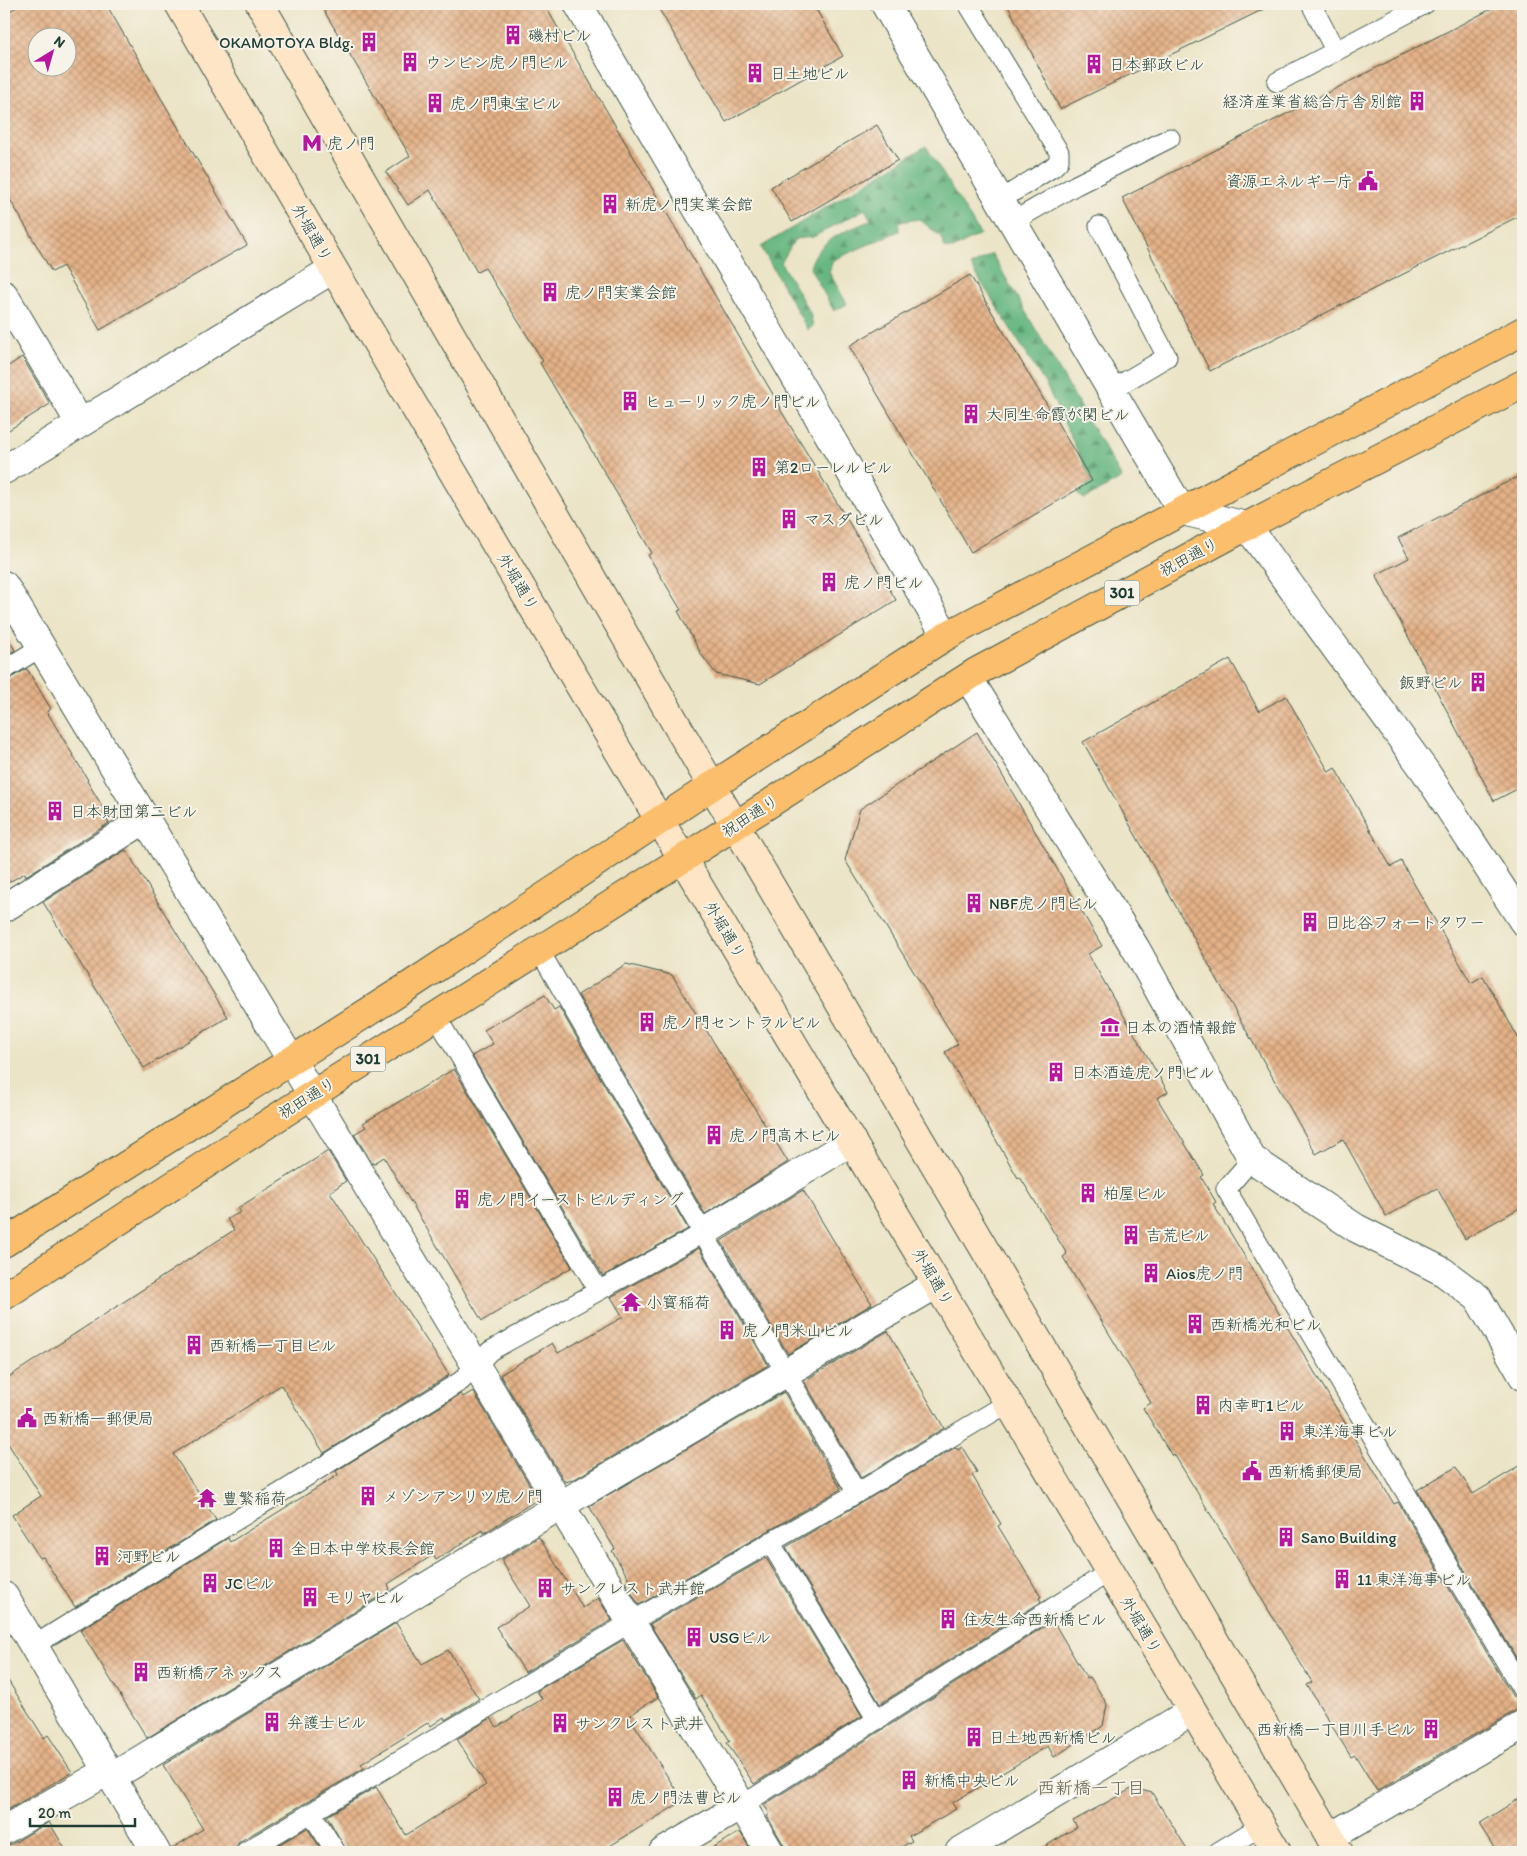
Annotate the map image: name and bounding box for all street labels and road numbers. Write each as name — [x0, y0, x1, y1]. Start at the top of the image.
street label: 外堀通り — [288, 201, 336, 265]
street label: 祝田通り — [1156, 534, 1222, 580]
street label: 外堀通り — [493, 550, 543, 614]
road number: 301 — [1104, 580, 1140, 606]
street label: 祝田通り — [718, 791, 782, 841]
street label: 外堀通り — [700, 898, 750, 962]
road number: 301 — [350, 1046, 386, 1072]
street label: 祝田通り — [275, 1073, 339, 1123]
street label: 外堀通り — [908, 1245, 958, 1309]
street label: 外堀通り — [1116, 1593, 1166, 1657]

